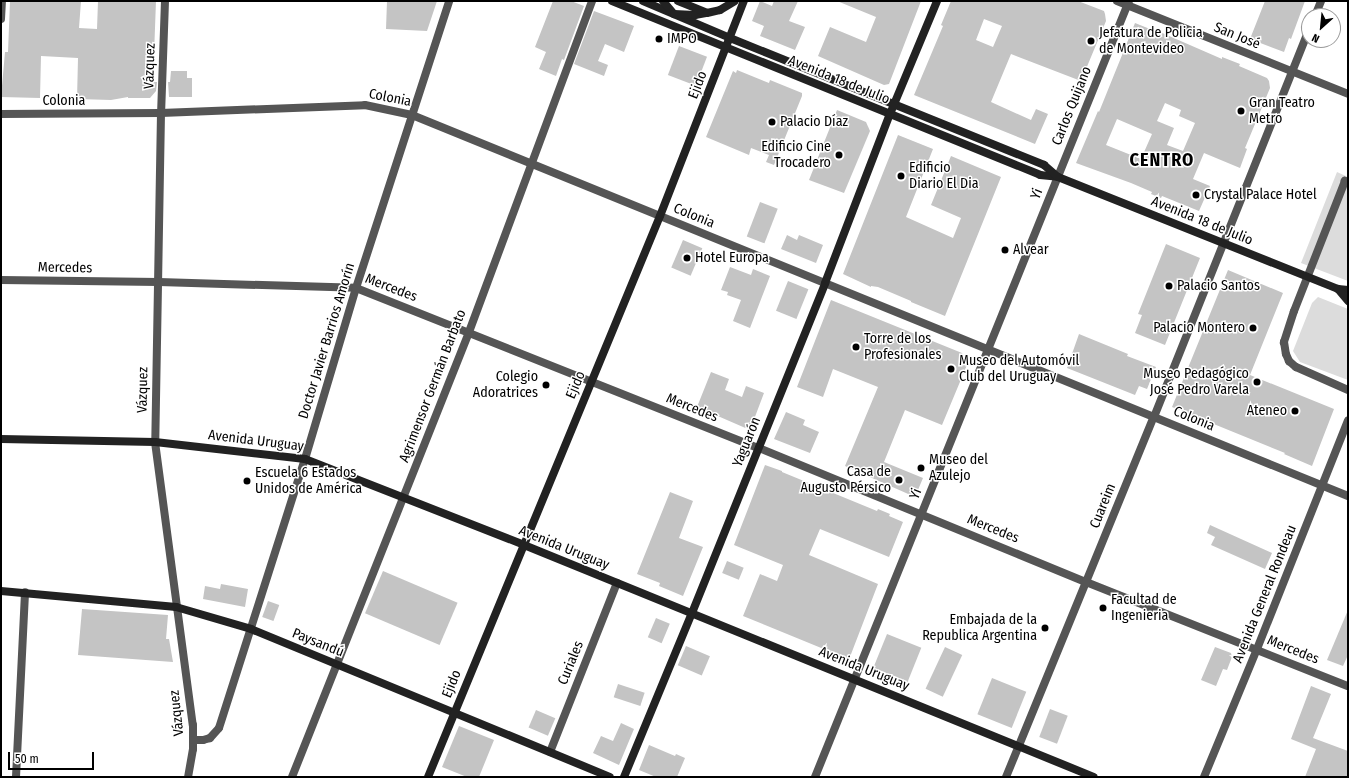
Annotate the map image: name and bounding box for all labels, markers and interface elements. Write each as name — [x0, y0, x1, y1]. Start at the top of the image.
north arrow — [1301, 8, 1341, 48]
street label: San José — [1211, 19, 1263, 53]
place label: Jefatura de Policia de Montevideo — [1099, 25, 1203, 58]
place label: IMPO — [667, 31, 697, 47]
text: N — [1310, 31, 1322, 46]
marker: IMPO — [654, 34, 664, 44]
marker: Jefatura de Policia de Montevideo — [1086, 36, 1096, 46]
street label: Vázquez — [141, 43, 159, 89]
street label: Avenida 18 de Julio — [786, 52, 892, 108]
street label: Carlos Quijano — [1049, 64, 1095, 148]
street label: Ejido — [685, 69, 711, 101]
street label: Colonia — [367, 86, 413, 110]
street label: Colonia — [43, 93, 85, 109]
place label: Gran Teatro Metro — [1249, 95, 1315, 128]
marker: Gran Teatro Metro — [1236, 106, 1246, 116]
place label: Palacio Díaz — [780, 114, 848, 130]
marker: Palacio Díaz — [767, 117, 777, 127]
place label: Edificio Cine Trocadero — [761, 139, 831, 172]
district label: CENTRO — [1130, 149, 1194, 171]
marker: Edificio Cine Trocadero — [834, 150, 844, 160]
place label: Edificio Diario El Dia — [909, 160, 979, 192]
marker: Edificio Diario El Dia — [896, 171, 906, 181]
street label: Yi — [1027, 186, 1047, 202]
place label: Crystal Palace Hotel — [1204, 187, 1317, 203]
marker: Crystal Palace Hotel — [1191, 190, 1201, 200]
street label: Avenida 18 de Julio — [1149, 193, 1255, 249]
street label: Colonia — [671, 200, 717, 232]
place label: Alvear — [1013, 242, 1049, 258]
marker: Alvear — [1000, 245, 1010, 255]
place label: Hotel Europa — [695, 250, 769, 266]
marker: Hotel Europa — [682, 253, 692, 263]
street label: Mercedes — [38, 259, 92, 277]
street label: Doctor Javier Barrios Amorín — [295, 261, 359, 421]
street label: Mercedes — [363, 270, 419, 306]
place label: Palacio Santos — [1177, 278, 1260, 294]
marker: Palacio Santos — [1164, 281, 1174, 291]
street label: Agrimensor Germán Barbato — [396, 307, 470, 465]
place label: Palacio Montero — [1153, 320, 1245, 336]
marker: Palacio Montero — [1248, 323, 1258, 333]
place label: Torre de los Profesionales — [864, 331, 941, 364]
marker: Torre de los Profesionales — [851, 342, 861, 352]
place label: Museo del Automóvil Club del Uruguay — [959, 353, 1079, 386]
marker: Museo del Automóvil Club del Uruguay — [946, 364, 956, 374]
place label: Museo Pedagógico José Pedro Varela — [1143, 366, 1249, 398]
street label: Vázquez — [134, 367, 152, 413]
place label: Colegio Adoratrices — [473, 369, 538, 402]
street label: Ejido — [563, 369, 589, 401]
marker: Museo Pedagógico José Pedro Varela — [1252, 377, 1262, 387]
marker: Colegio Adoratrices — [541, 380, 551, 390]
street label: Mercedes — [664, 390, 720, 426]
street label: Colonia — [1171, 403, 1217, 435]
place label: Ateneo — [1247, 403, 1287, 419]
marker: Ateneo — [1290, 406, 1300, 416]
street label: Yaguarón — [729, 415, 765, 469]
street label: Avenida Uruguay — [207, 427, 305, 455]
place label: Museo del Azulejo — [929, 452, 988, 484]
marker: Museo del Azulejo — [916, 463, 926, 473]
place label: Casa de Augusto Pérsico — [800, 464, 891, 496]
place label: Escuela 6 Estados Unidos de América — [255, 465, 362, 498]
marker: Casa de Augusto Pérsico — [894, 475, 904, 485]
marker: Escuela 6 Estados Unidos de América — [242, 476, 252, 486]
street label: Cuareim — [1086, 481, 1120, 531]
street label: Yi — [906, 486, 926, 502]
street label: Mercedes — [965, 511, 1021, 547]
street label: Avenida Uruguay — [516, 522, 612, 574]
street label: Avenida General Rondeau — [1230, 523, 1300, 665]
place label: Facultad de Ingenieria — [1111, 592, 1177, 624]
marker: Facultad de Ingenieria — [1098, 603, 1108, 613]
place label: Embajada de la Republica Argentina — [922, 612, 1037, 644]
marker: Embajada de la Republica Argentina — [1040, 623, 1050, 633]
street label: Paysandú — [290, 625, 346, 661]
street label: Mercedes — [1265, 632, 1321, 668]
street label: Curiales — [555, 639, 587, 687]
street label: Avenida Uruguay — [816, 643, 912, 695]
street label: Ejido — [439, 668, 465, 700]
street label: Vázquez — [166, 689, 188, 737]
scale bar — [10, 744, 96, 770]
text: 50 m — [15, 752, 39, 766]

